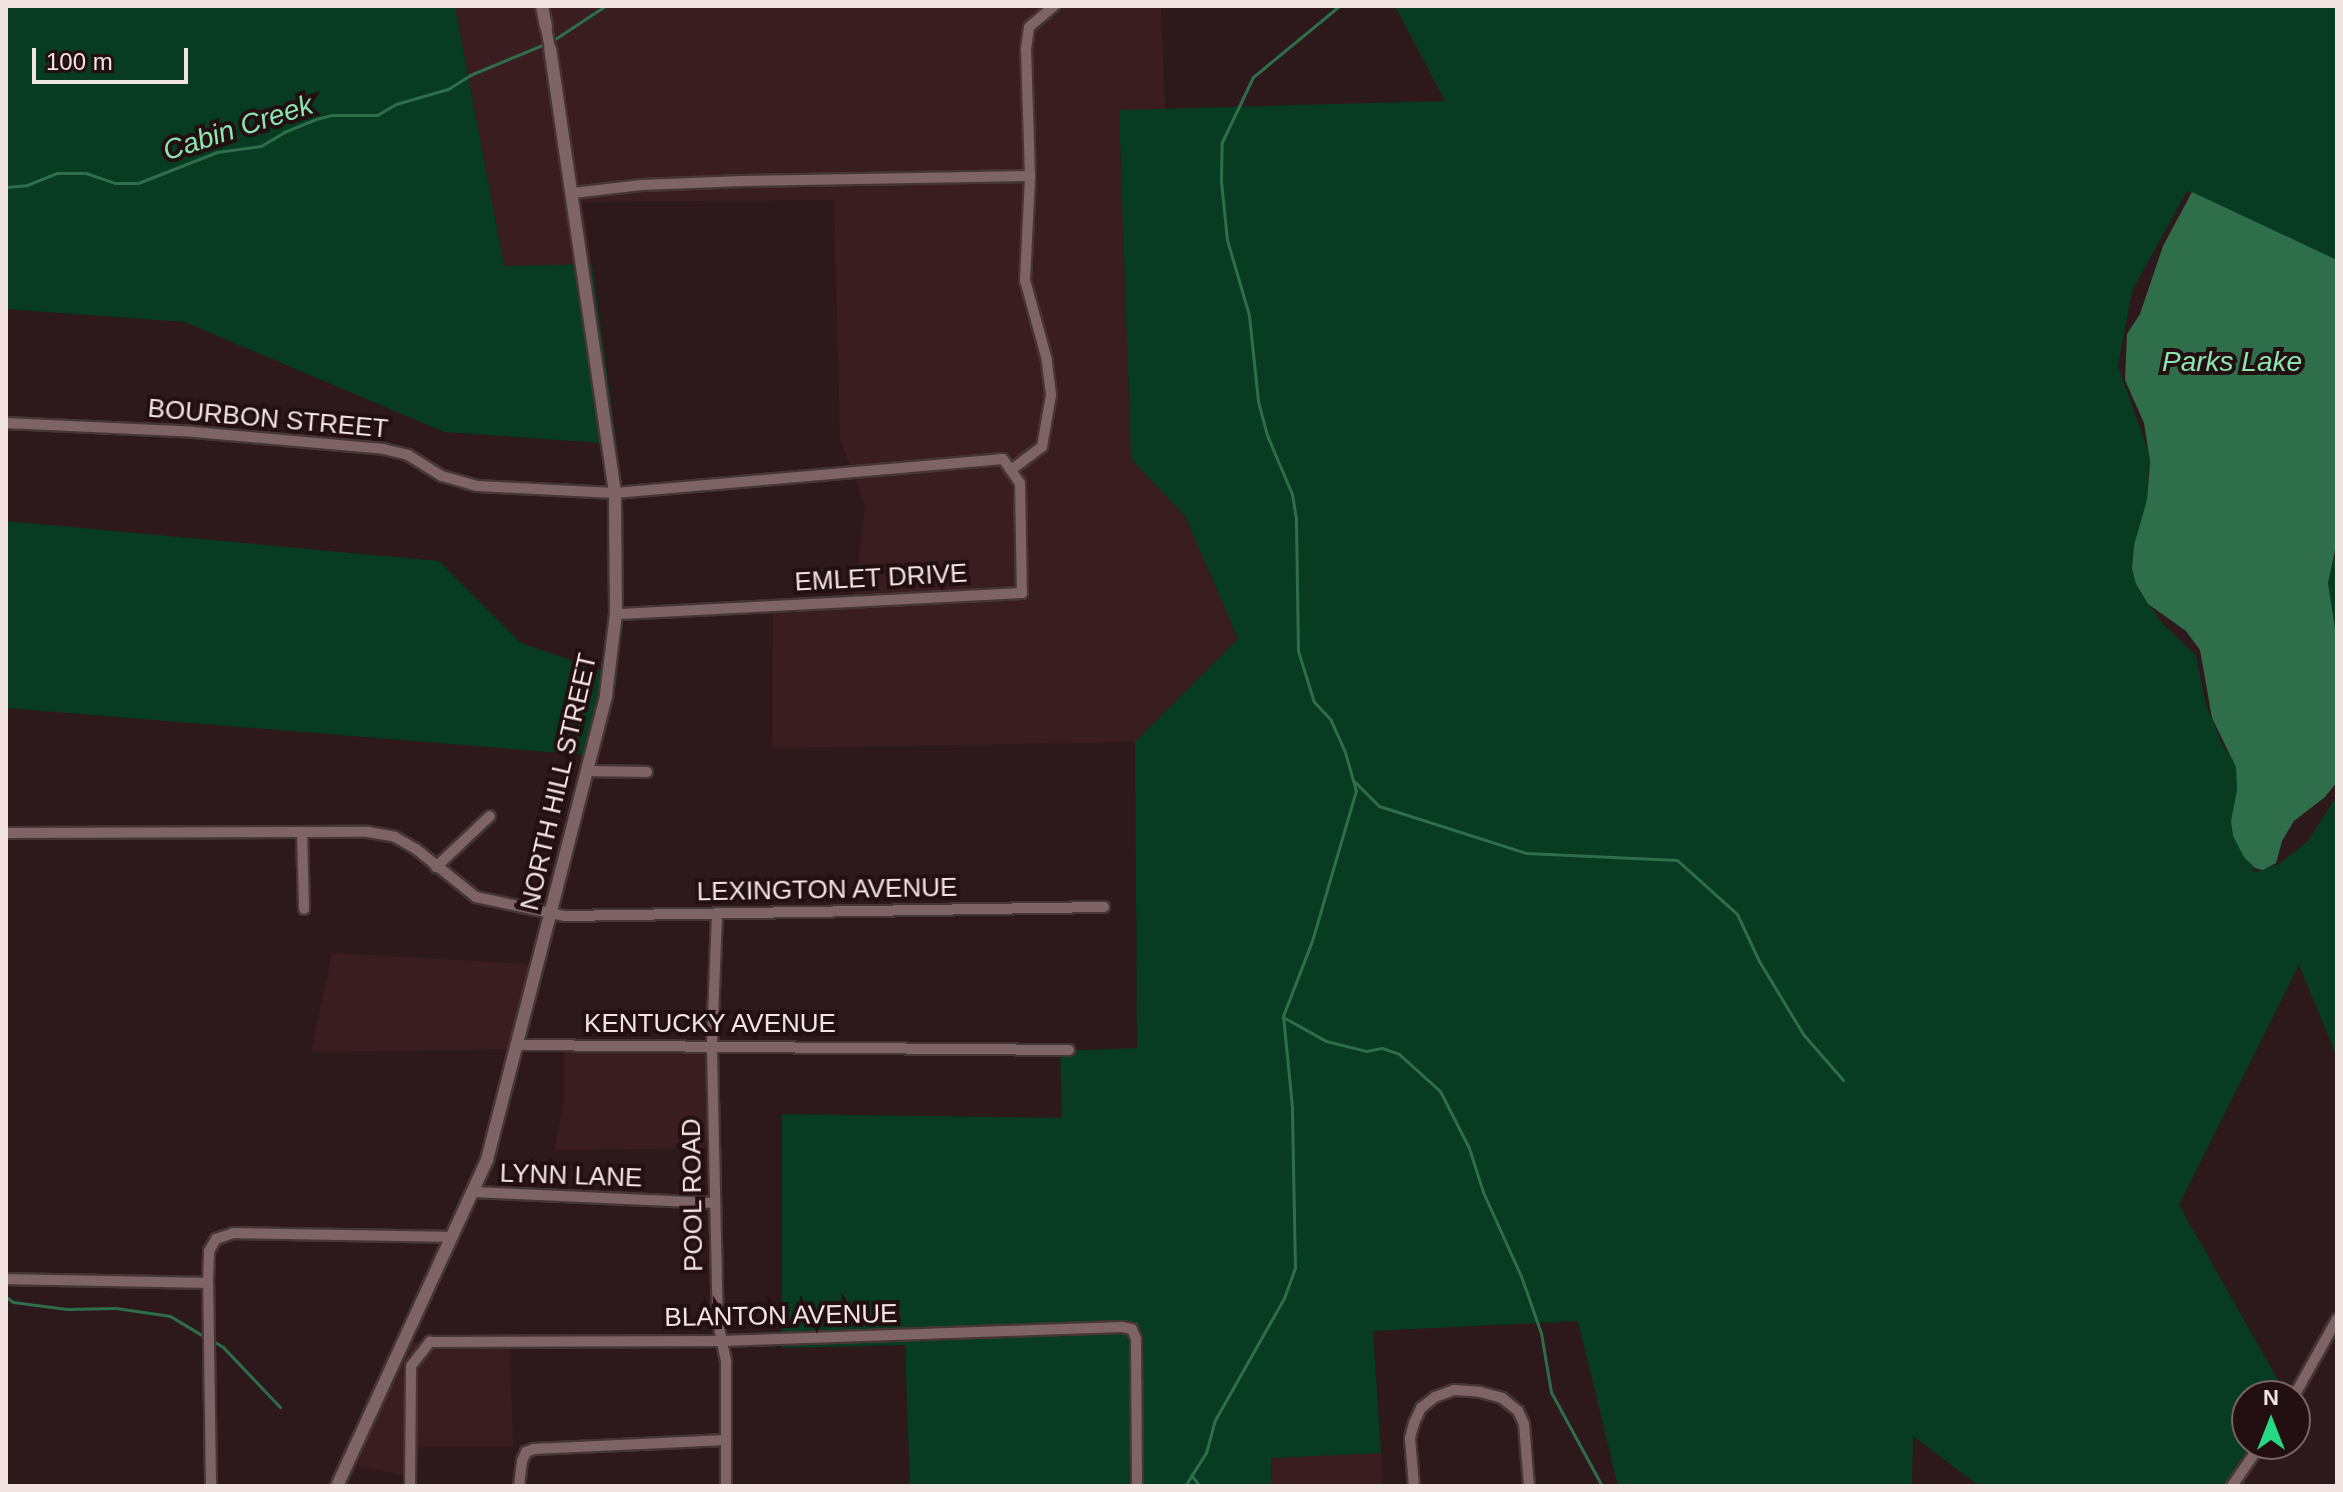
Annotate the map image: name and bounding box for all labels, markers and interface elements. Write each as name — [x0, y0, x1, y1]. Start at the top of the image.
scale bar — [36, 32, 192, 82]
text: 100 m — [46, 48, 113, 75]
water label: Cabin Creek — [159, 88, 317, 168]
water label: Parks Lake — [2162, 345, 2302, 379]
street label: BOURBON STREET — [146, 393, 390, 445]
street label: EMLET DRIVE — [794, 558, 968, 598]
street label: NORTH HILL STREET — [514, 650, 604, 914]
street label: LEXINGTON AVENUE — [696, 872, 958, 908]
street label: KENTUCKY AVENUE — [583, 1008, 837, 1040]
street label: POOL ROAD — [676, 1117, 710, 1273]
street label: LYNN LANE — [499, 1158, 643, 1194]
street label: BLANTON AVENUE — [663, 1298, 899, 1334]
north arrow — [2231, 1380, 2311, 1460]
text: N — [2263, 1385, 2279, 1410]

